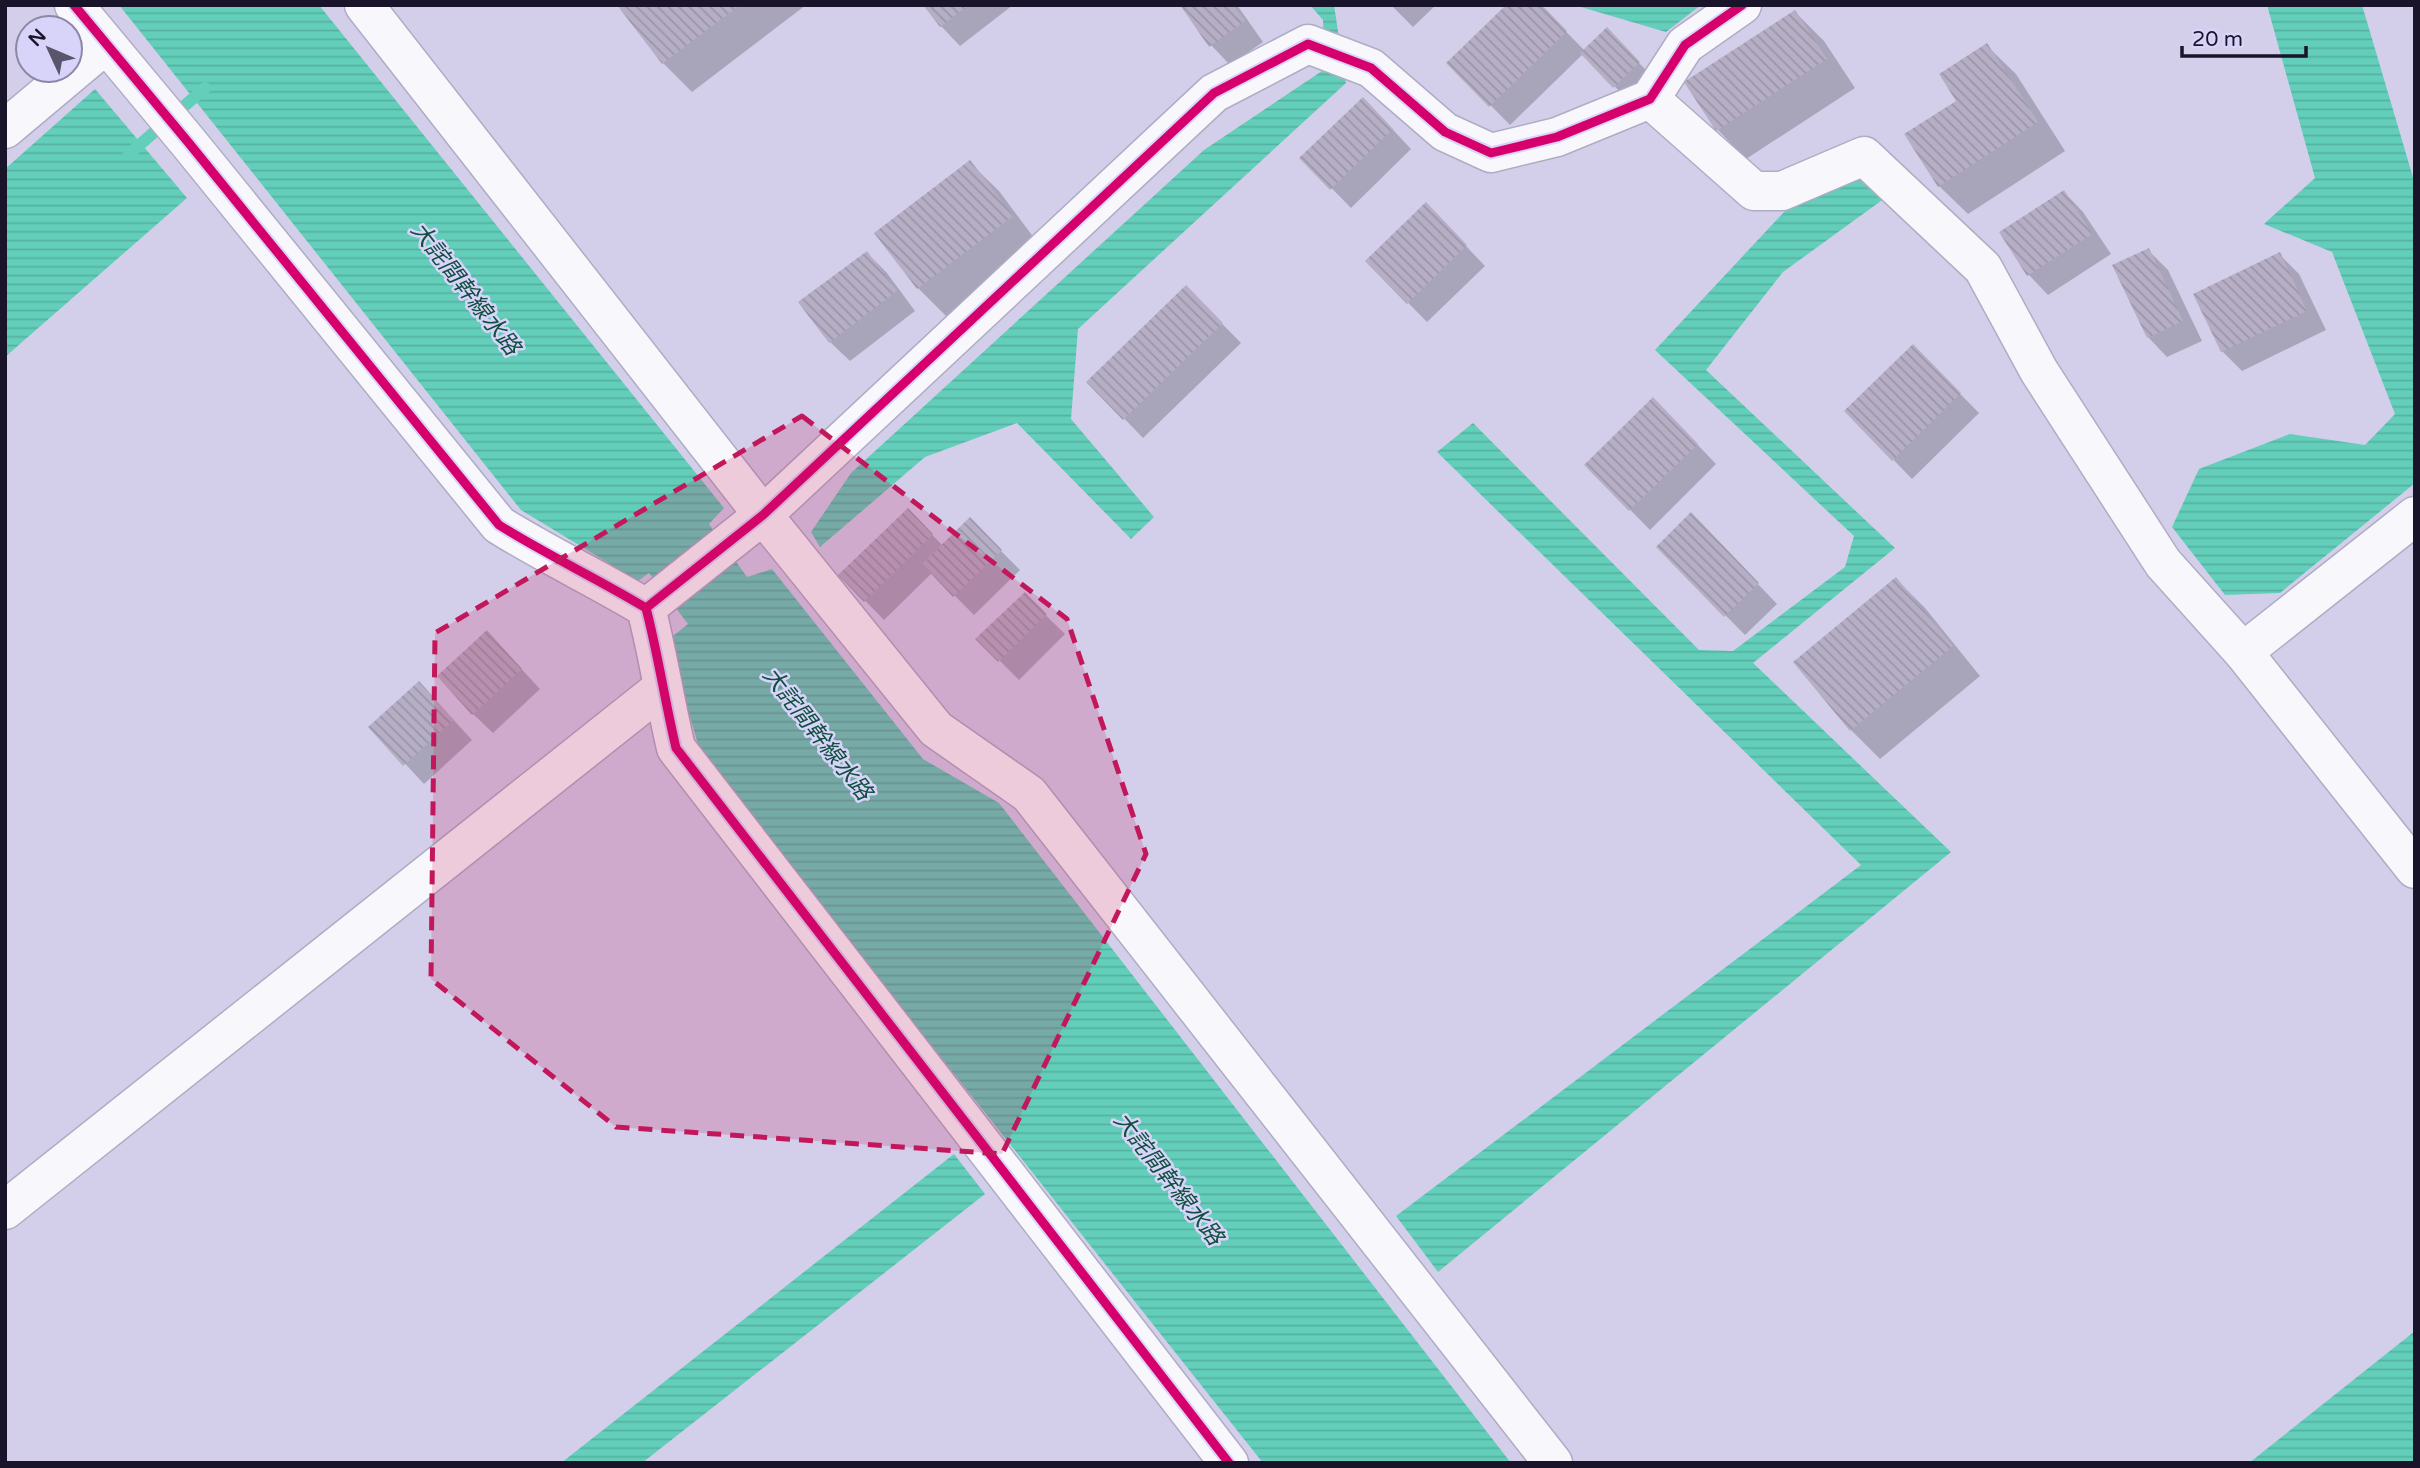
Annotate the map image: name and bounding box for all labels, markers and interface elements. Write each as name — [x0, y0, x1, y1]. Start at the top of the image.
north arrow — [14, 14, 84, 84]
scale bar — [2182, 14, 2306, 58]
text: N — [24, 25, 51, 51]
text: 20 m — [2192, 27, 2243, 52]
water label: 大詫間幹線水路 — [404, 217, 527, 363]
water label: 大詫間幹線水路 — [756, 662, 879, 808]
water label: 大詫間幹線水路 — [1107, 1107, 1230, 1253]

